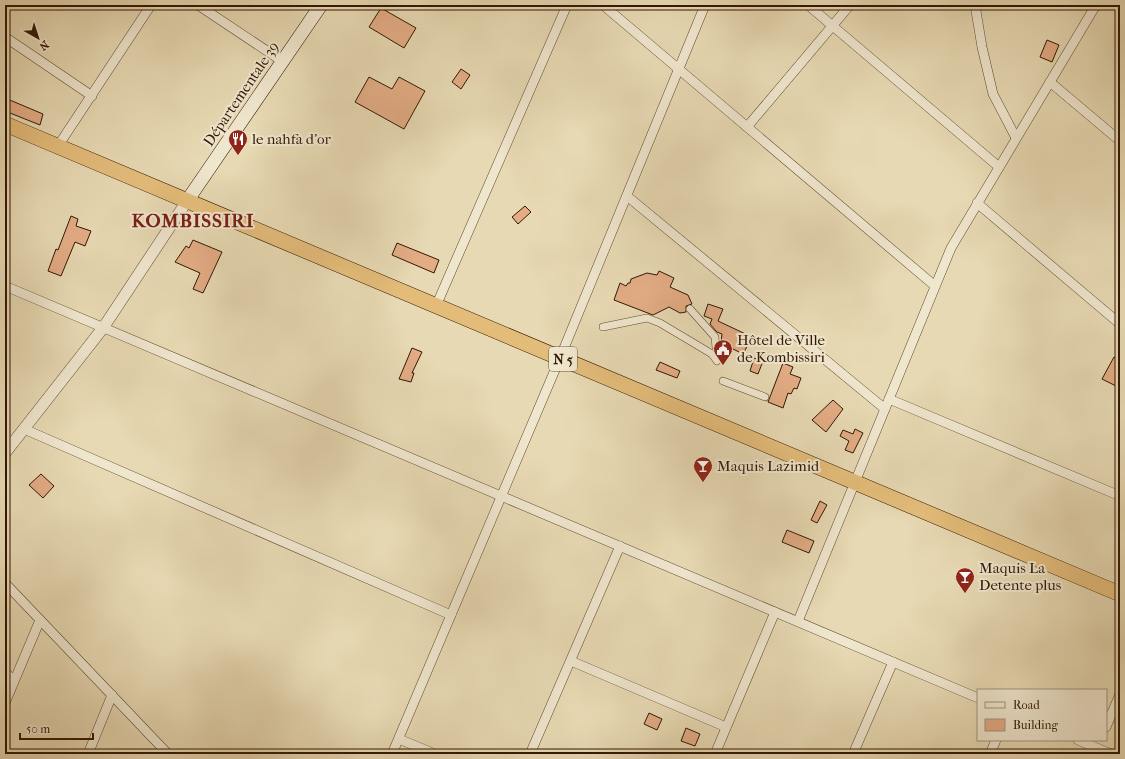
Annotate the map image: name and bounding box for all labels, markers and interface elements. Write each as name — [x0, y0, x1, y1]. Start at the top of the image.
north arrow — [18, 18, 58, 58]
text: N — [36, 38, 51, 53]
street label: Départementale 39 — [199, 38, 283, 150]
restaurant icon: le nahfa d'or — [227, 128, 249, 156]
place label: le nahfa d'or — [251, 130, 332, 148]
district label: KOMBISSIRI — [131, 210, 255, 232]
place label: Hôtel de Ville de Kombissiri — [737, 331, 825, 366]
public building icon: Hôtel de Ville de Kombissiri — [712, 338, 734, 366]
road number: N 5 — [549, 347, 577, 371]
bar icon: Maquis Lazimid — [692, 455, 714, 483]
place label: Maquis Lazimid — [717, 457, 820, 475]
place label: Maquis La Detente plus — [979, 559, 1062, 594]
bar icon: Maquis La Detente plus — [954, 566, 976, 594]
legend — [977, 689, 1107, 741]
text: Road — [1013, 698, 1040, 712]
scale bar — [20, 715, 93, 741]
text: Building — [1013, 718, 1058, 732]
text: 50 m — [26, 722, 50, 736]

